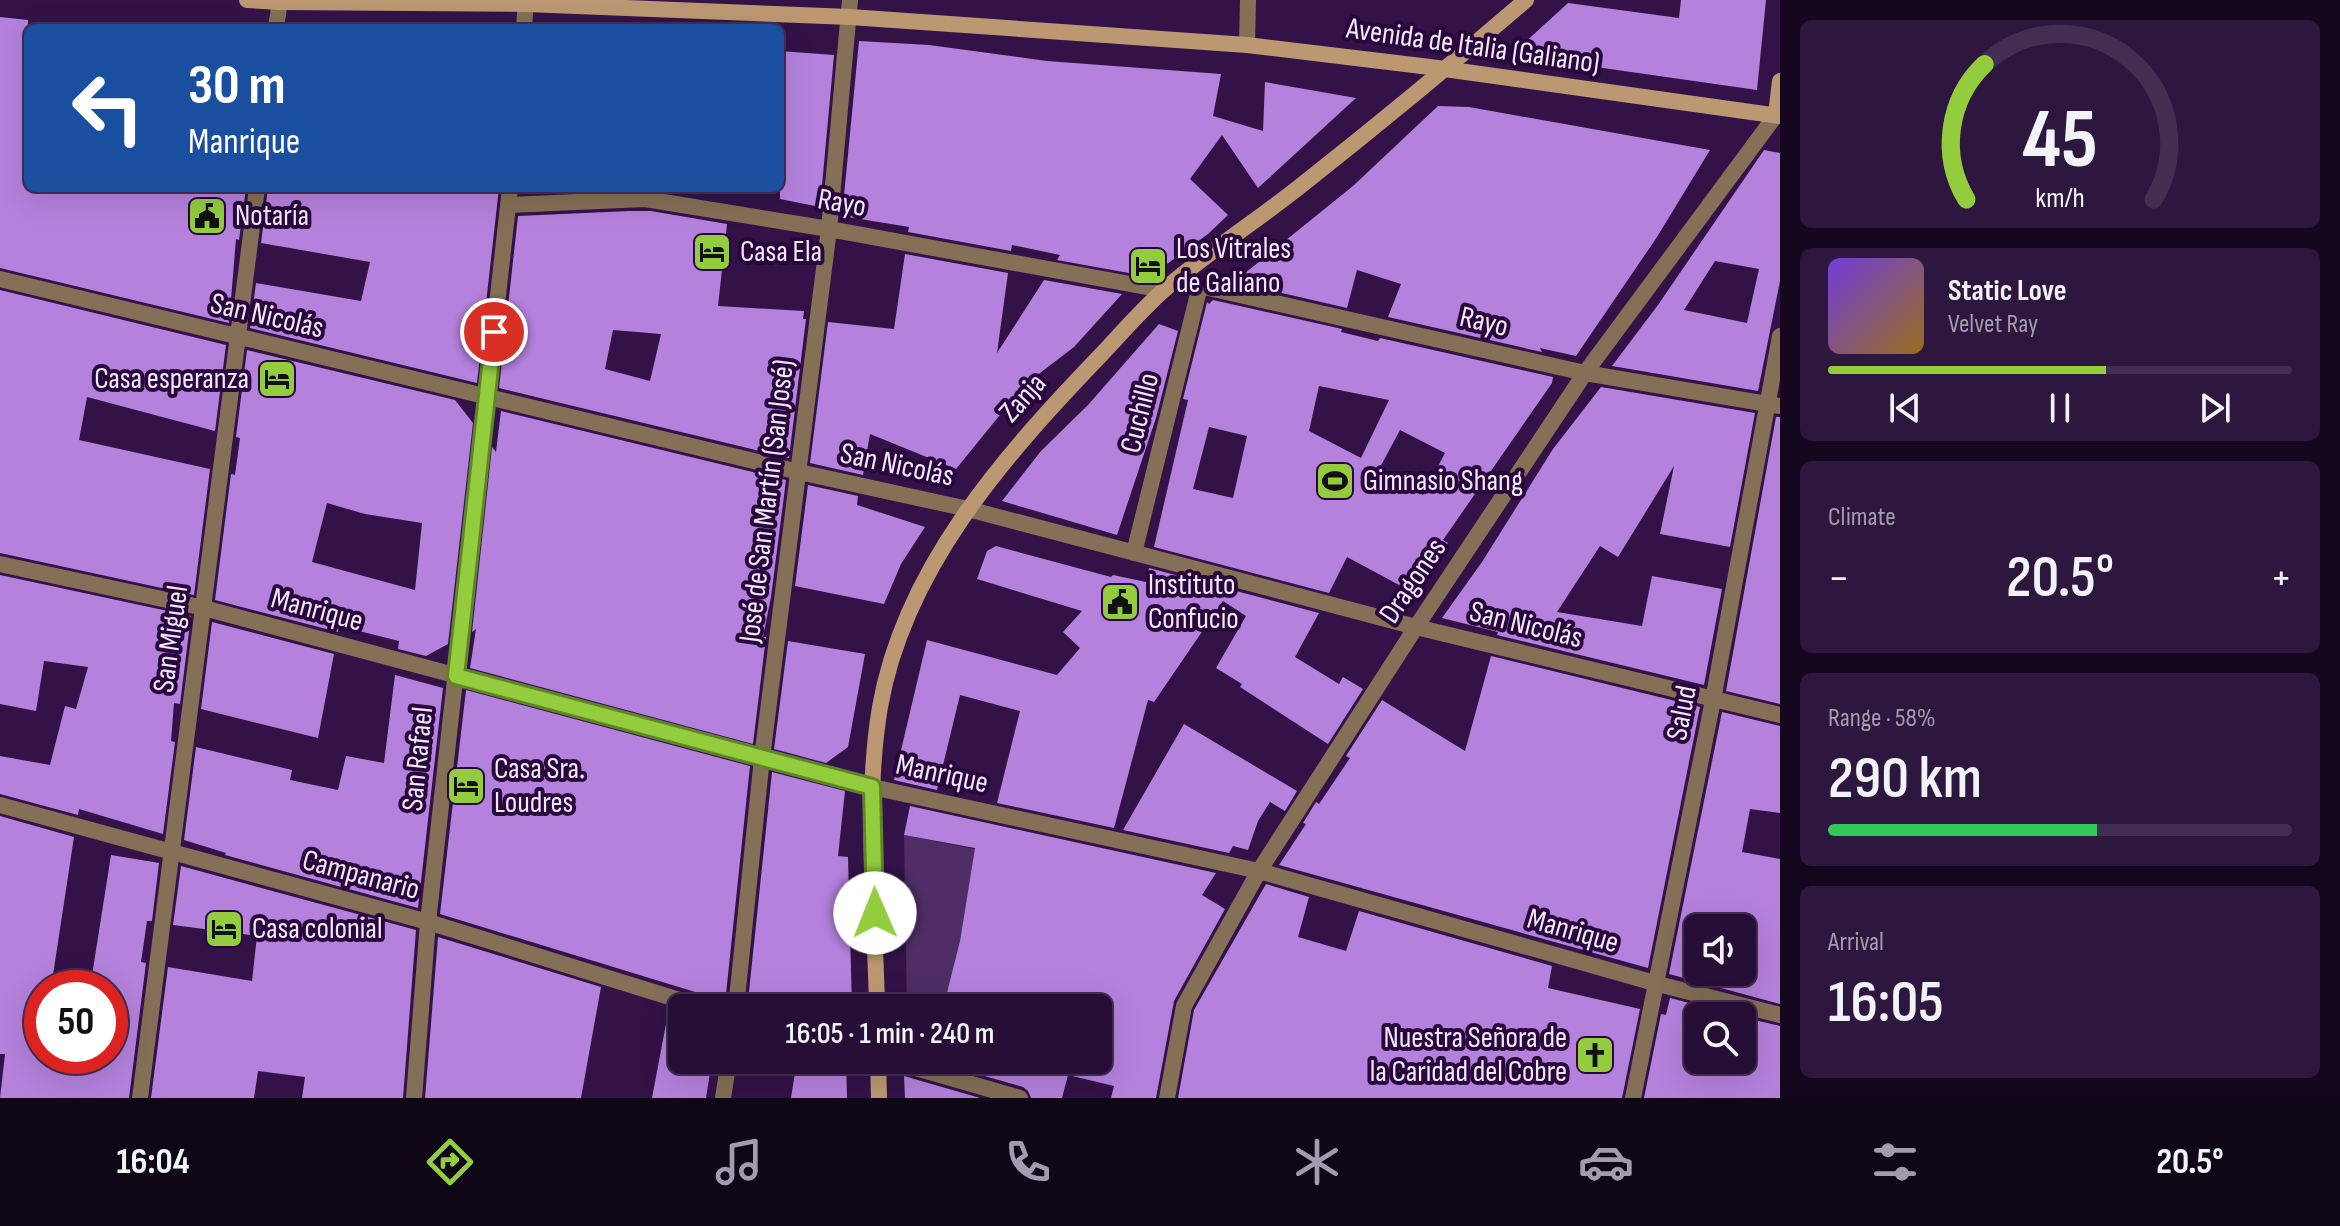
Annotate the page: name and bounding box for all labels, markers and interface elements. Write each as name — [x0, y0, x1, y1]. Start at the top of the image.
street label: Avenida de Italia (Galiano) — [1343, 10, 1602, 82]
text: 30 m — [188, 53, 286, 120]
icon: left — [56, 56, 160, 160]
text: 45 — [2022, 91, 2098, 191]
text: Manrique — [188, 121, 300, 164]
street label: Rayo — [815, 181, 869, 225]
text: km/h — [2035, 181, 2085, 216]
public building icon: Notaría — [186, 195, 228, 237]
place label: Notaría — [235, 198, 309, 234]
hotel icon: Casa Ela — [691, 231, 733, 273]
place label: Los Vitrales de Galiano — [1176, 231, 1291, 301]
place label: Casa Ela — [740, 234, 822, 270]
hotel icon: Los Vitrales de Galiano — [1127, 245, 1169, 287]
text: Static Love — [1948, 273, 2067, 309]
street label: San Nicolás — [207, 286, 327, 346]
pin — [460, 298, 528, 366]
street label: Rayo — [1456, 299, 1512, 345]
text: Velvet Ray — [1948, 309, 2038, 340]
icon: arrive — [472, 310, 516, 354]
hotel icon: Casa esperanza — [256, 358, 298, 400]
street label: José de San Martín (San José) — [732, 358, 802, 645]
place label: Casa esperanza — [94, 361, 249, 397]
street label: Zanja — [992, 366, 1054, 430]
street label: Cuchillo — [1113, 369, 1167, 457]
icon: previous — [1883, 386, 1927, 430]
icon: pause — [2038, 386, 2082, 430]
icon: next — [2193, 386, 2237, 430]
street label: San Nicolás — [837, 435, 957, 495]
sports icon: Gimnasio Shang — [1314, 460, 1356, 502]
place label: Gimnasio Shang — [1363, 463, 1523, 499]
text: Climate — [1828, 502, 1896, 533]
street label: Dragones — [1372, 532, 1454, 630]
text: 20.5° — [2006, 542, 2114, 614]
text: − — [1828, 552, 1850, 605]
text: + — [2270, 552, 2292, 605]
place label: Instituto Confucio — [1148, 567, 1239, 637]
street label: Manrique — [267, 581, 367, 639]
public building icon: Instituto Confucio — [1099, 581, 1141, 623]
street label: San Miguel — [146, 583, 196, 695]
street label: San Nicolás — [1466, 594, 1586, 656]
street label: Salud — [1659, 683, 1705, 743]
text: Range · 58% — [1828, 703, 1936, 734]
street label: San Rafael — [395, 705, 441, 813]
text: 290 km — [1828, 743, 1982, 815]
street label: Manrique — [893, 747, 991, 801]
place label: Casa Sra. Loudres — [494, 751, 585, 821]
hotel icon: Casa Sra. Loudres — [445, 765, 487, 807]
street label: Campanario — [298, 842, 424, 908]
position arrow — [833, 871, 917, 955]
street label: Manrique — [1523, 901, 1623, 961]
hotel icon: Casa colonial — [203, 908, 245, 950]
place label: Casa colonial — [252, 911, 382, 947]
map controls — [1684, 914, 1756, 1074]
button: sound — [1684, 914, 1756, 986]
text: Arrival — [1828, 927, 1884, 958]
text: 16:05 — [1828, 967, 1944, 1039]
speed limit sign: 50 — [24, 970, 128, 1074]
button: search — [1684, 1002, 1756, 1074]
text: 16:05 · 1 min · 240 m — [786, 1016, 994, 1052]
place label: Nuestra Señora de la Caridad del Cobre — [1370, 1020, 1567, 1090]
church icon: Nuestra Señora de la Caridad del Cobre — [1574, 1034, 1616, 1076]
icon: directions — [422, 1134, 478, 1190]
icon: music — [711, 1134, 767, 1190]
icon: phone — [1000, 1134, 1056, 1190]
icon: climate — [1289, 1134, 1345, 1190]
icon: car — [1578, 1134, 1634, 1190]
icon: filters — [1867, 1134, 1923, 1190]
text: 16:04 — [116, 1141, 189, 1184]
text: 20.5° — [2156, 1141, 2223, 1184]

